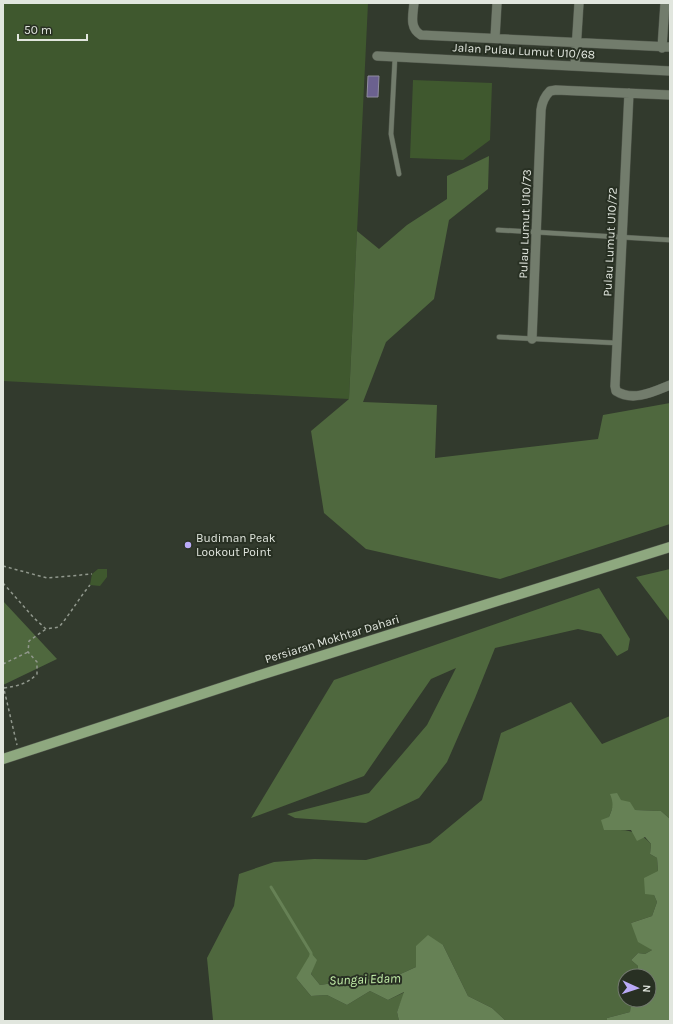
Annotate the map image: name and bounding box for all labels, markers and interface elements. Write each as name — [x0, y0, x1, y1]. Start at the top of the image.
scale bar — [18, 16, 87, 42]
text: 50 m — [24, 23, 52, 37]
street label: Jalan Pulau Lumut U10/68 — [452, 40, 596, 62]
street label: Pulau Lumut U10/73 — [516, 169, 534, 279]
street label: Pulau Lumut U10/72 — [600, 187, 620, 297]
place label: Budiman Peak Lookout Point — [196, 531, 276, 559]
marker: Budiman Peak Lookout Point — [183, 540, 193, 550]
street label: Persiaran Mokhtar Dahari — [263, 612, 401, 666]
north arrow — [617, 968, 657, 1008]
water label: Sungai Edam — [329, 970, 401, 988]
text: N — [640, 984, 653, 993]

